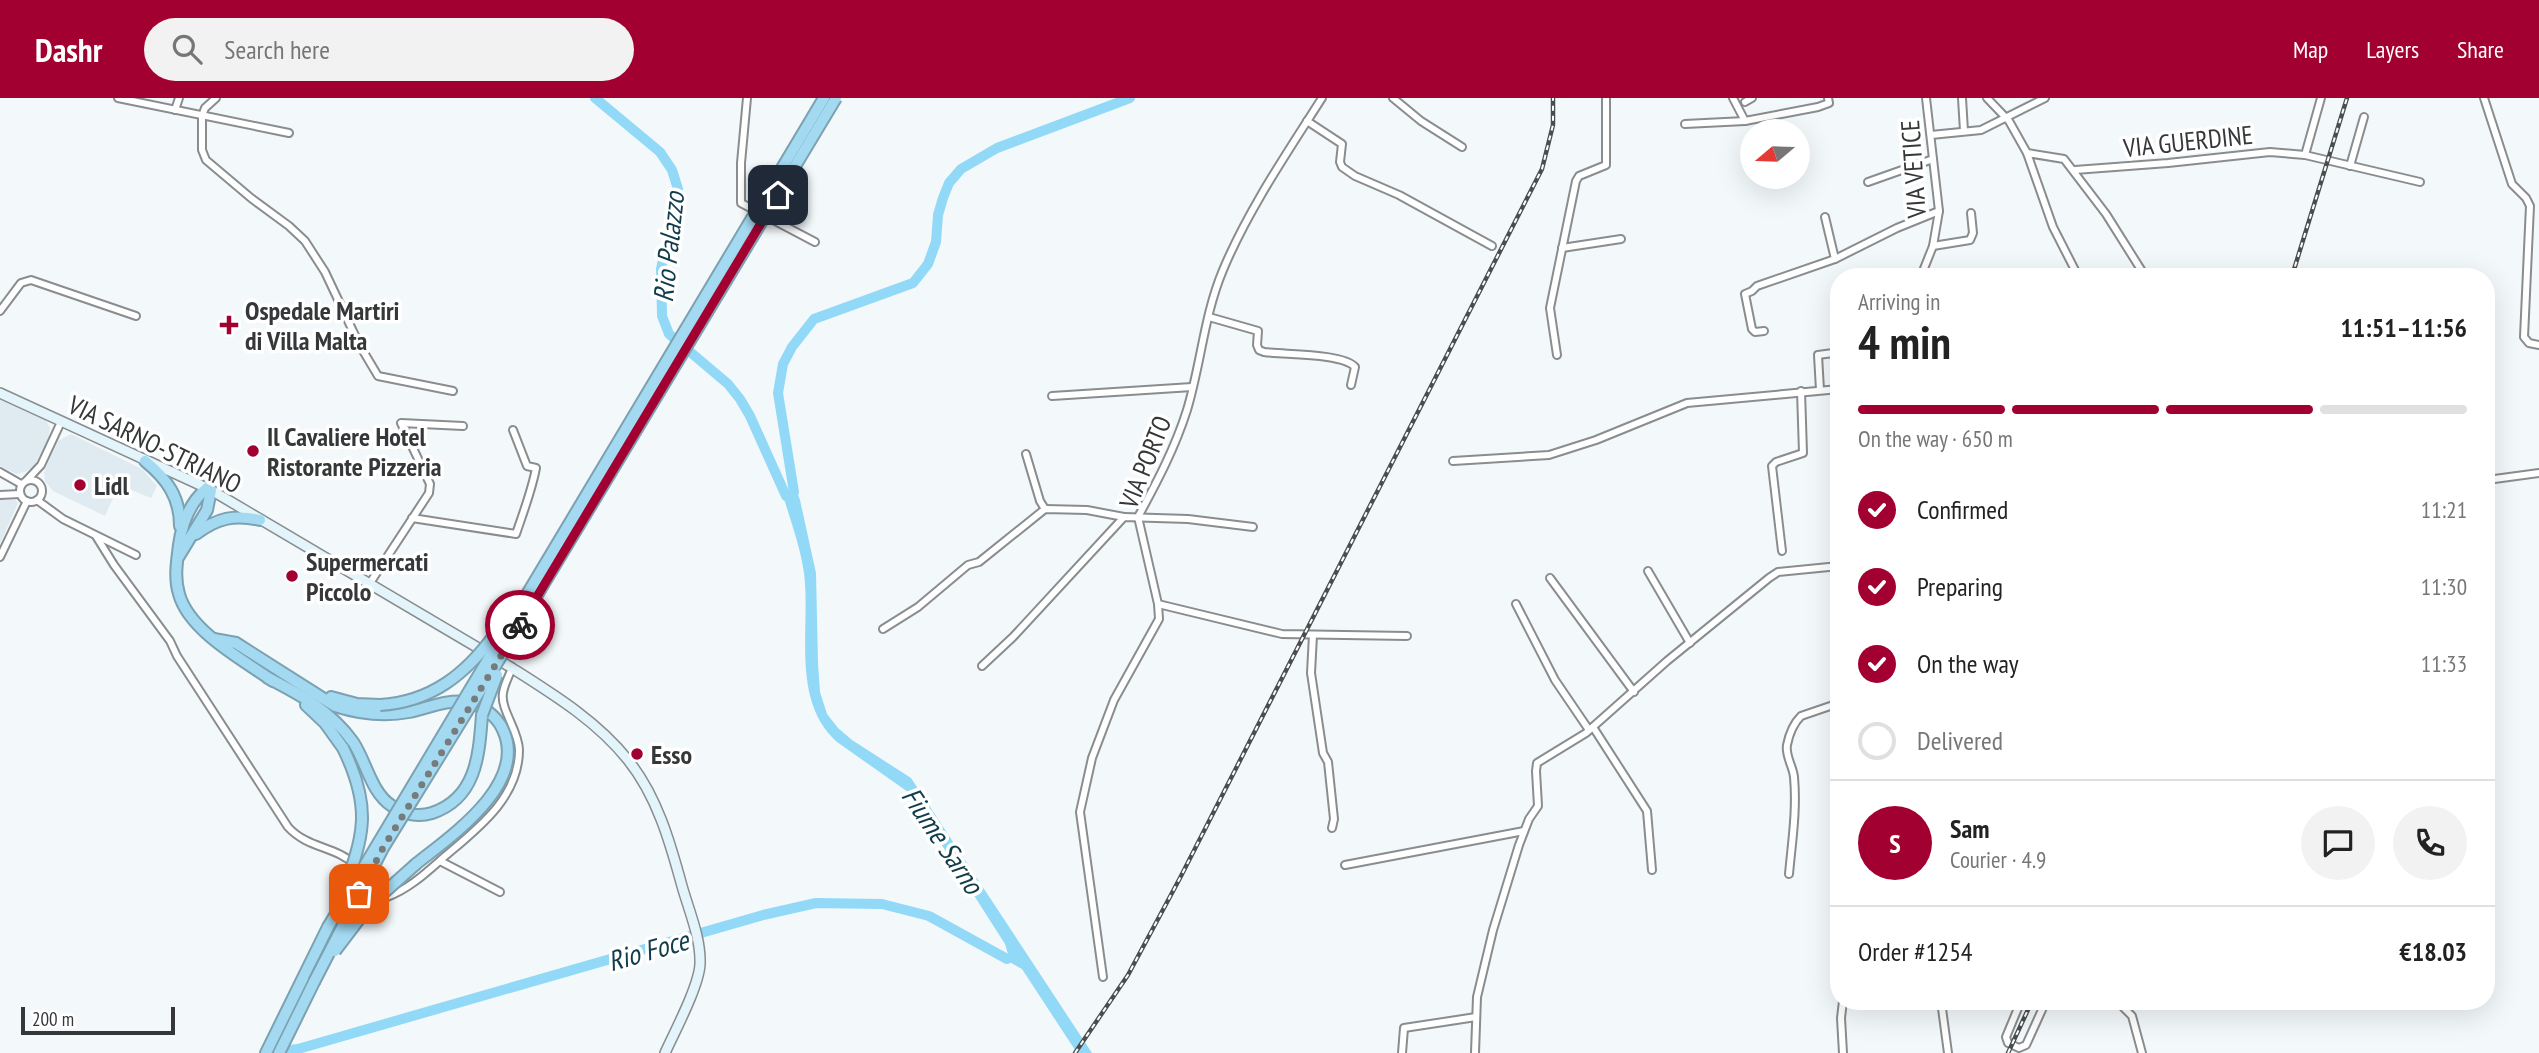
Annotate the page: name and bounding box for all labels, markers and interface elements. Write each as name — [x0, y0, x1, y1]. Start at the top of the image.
search box — [144, 18, 634, 81]
text: Dashr — [35, 28, 102, 71]
icon: search — [168, 30, 206, 68]
text: Search here — [224, 33, 330, 66]
text: Map — [2293, 34, 2328, 65]
text: Layers — [2366, 34, 2419, 65]
text: Share — [2457, 34, 2504, 65]
street label: VIA GUERDINE — [2121, 118, 2254, 164]
north arrow — [1740, 119, 1810, 189]
map controls — [1740, 119, 1810, 189]
street label: VIA VETICE — [1893, 119, 1933, 220]
pin — [748, 165, 808, 225]
icon: home — [759, 176, 797, 214]
water label: Rio Palazzo — [644, 188, 692, 304]
text: Arriving in — [1858, 287, 1940, 316]
place label: Ospedale Martiri di Villa Malta — [245, 294, 399, 357]
text: 11:51–11:56 — [2340, 311, 2467, 344]
text: 4 min — [1858, 312, 1951, 372]
marker: Ospedale Martiri di Villa Malta — [219, 315, 239, 335]
street label: VIA SARNO-STRIANO — [62, 387, 247, 500]
street label: VIA PORTO — [1111, 411, 1178, 514]
place label: Il Cavaliere Hotel Ristorante Pizzeria — [267, 420, 442, 483]
text: On the way · 650 m — [1858, 424, 2013, 453]
marker: Il Cavaliere Hotel Ristorante Pizzeria — [245, 443, 261, 459]
place label: Lidl — [94, 469, 129, 502]
marker: Lidl — [72, 477, 88, 493]
icon: check — [1858, 491, 1896, 529]
text: Confirmed — [1917, 493, 2008, 526]
text: 11:21 — [2421, 495, 2467, 524]
place label: Supermercati Piccolo — [306, 545, 429, 608]
marker: Supermercati Piccolo — [284, 568, 300, 584]
icon: check — [1858, 568, 1896, 606]
text: Preparing — [1917, 570, 2003, 603]
text: 11:30 — [2421, 572, 2467, 601]
courier — [485, 590, 555, 660]
icon: bike — [501, 606, 539, 644]
icon: check — [1858, 645, 1896, 683]
text: On the way — [1917, 647, 2019, 680]
text: 11:33 — [2421, 649, 2467, 678]
text: Delivered — [1917, 724, 2003, 757]
place label: Esso — [651, 738, 692, 771]
marker: Esso — [629, 746, 645, 762]
water label: Fiume Sarno — [894, 780, 993, 902]
button: chat — [2301, 806, 2375, 880]
button: phone — [2393, 806, 2467, 880]
text: Sam — [1950, 812, 1989, 845]
text: S — [1889, 827, 1901, 860]
text: Courier · 4.9 — [1950, 845, 2046, 874]
pin — [329, 864, 389, 924]
icon: bag — [340, 875, 378, 913]
water label: Rio Foce — [603, 920, 695, 979]
text: Order #1254 — [1858, 935, 1973, 968]
text: €18.03 — [2399, 935, 2467, 968]
scale bar — [21, 1004, 175, 1036]
text: 200 m — [32, 1007, 74, 1031]

